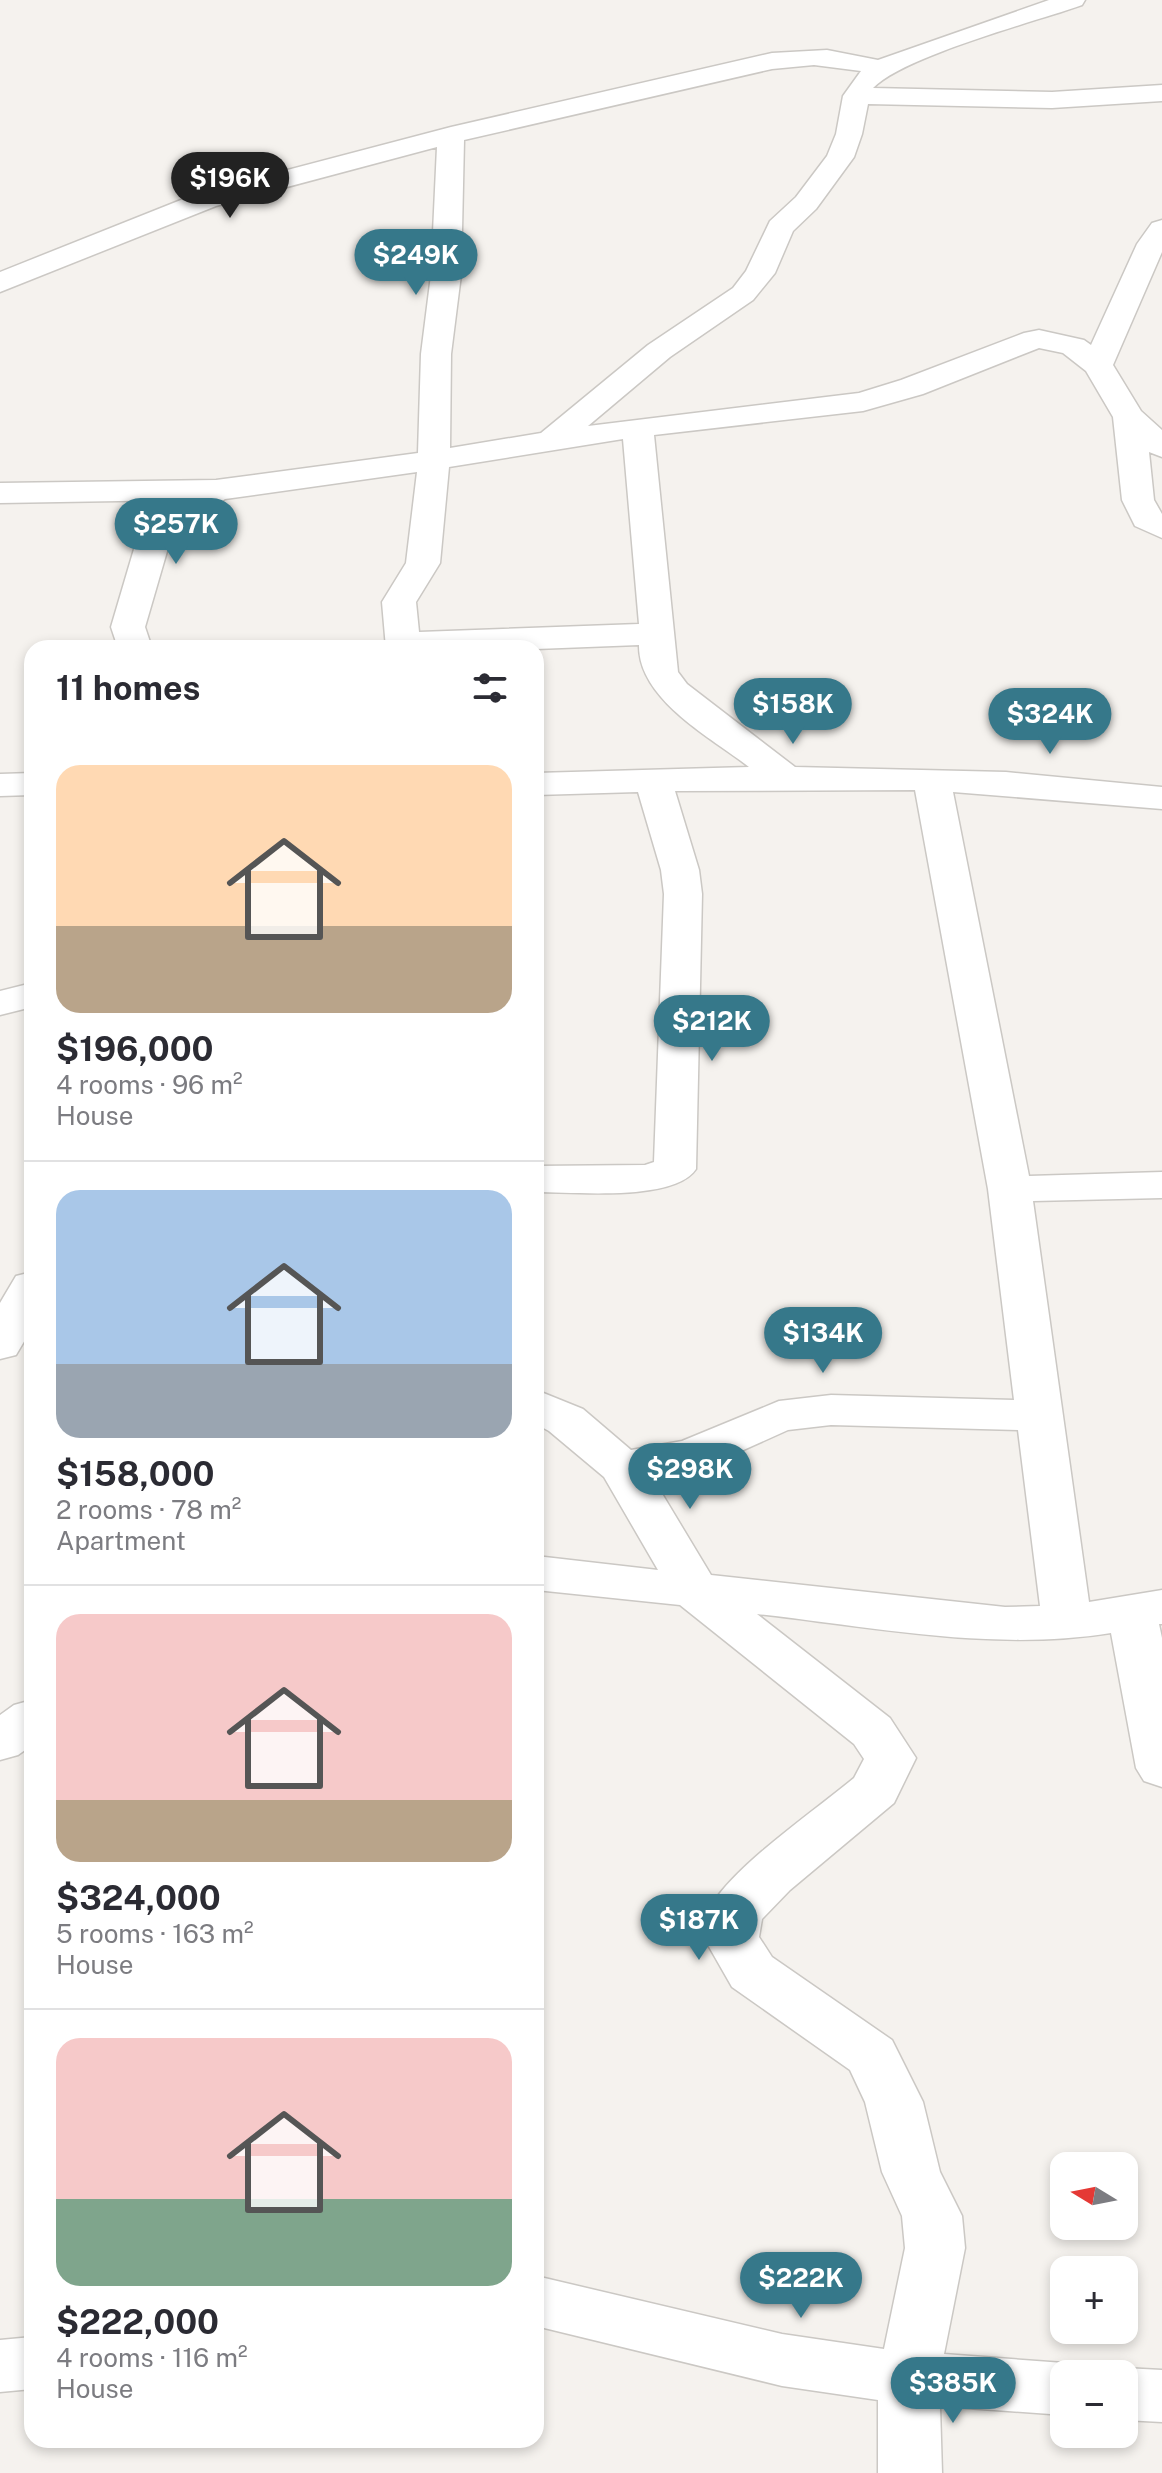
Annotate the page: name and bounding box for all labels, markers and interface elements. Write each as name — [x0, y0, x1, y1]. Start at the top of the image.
pin: $196K — [174, 152, 286, 220]
text: $196K — [189, 162, 271, 193]
pin: $249K — [360, 229, 472, 297]
text: $249K — [372, 239, 460, 270]
pin: $257K — [120, 498, 232, 566]
text: $257K — [133, 508, 219, 539]
icon: filters — [468, 666, 512, 710]
text: 11 homes — [56, 668, 200, 708]
pin: $158K — [737, 678, 849, 746]
text: $158K — [752, 688, 834, 719]
pin: $324K — [994, 688, 1106, 756]
text: $324K — [1006, 698, 1094, 729]
icon: home — [212, 817, 356, 961]
pin: $212K — [656, 995, 768, 1063]
text: $212K — [672, 1005, 752, 1036]
text: $196,000 — [56, 1029, 213, 1069]
text: 4 rooms · 96 m² — [56, 1069, 242, 1100]
text: House — [56, 1100, 133, 1131]
icon: home — [212, 1242, 356, 1386]
pin: $134K — [767, 1307, 879, 1375]
text: $134K — [782, 1317, 864, 1348]
pin: $298K — [634, 1443, 746, 1511]
text: $298K — [646, 1453, 734, 1484]
text: $158,000 — [56, 1454, 214, 1494]
text: 2 rooms · 78 m² — [56, 1494, 241, 1525]
text: Apartment — [56, 1525, 186, 1556]
icon: home — [212, 1666, 356, 1810]
text: $324,000 — [56, 1878, 221, 1918]
pin: $187K — [643, 1894, 755, 1962]
text: $187K — [659, 1904, 739, 1935]
text: 5 rooms · 163 m² — [56, 1918, 254, 1949]
text: House — [56, 1949, 133, 1980]
icon: home — [212, 2090, 356, 2234]
north arrow — [1050, 2152, 1138, 2240]
map controls — [1050, 2152, 1138, 2448]
pin: $222K — [745, 2252, 857, 2320]
button: + — [1050, 2256, 1138, 2344]
text: $222K — [758, 2262, 844, 2293]
text: $222,000 — [56, 2302, 219, 2342]
text: 4 rooms · 116 m² — [56, 2342, 248, 2373]
pin: $385K — [897, 2357, 1009, 2425]
button: − — [1050, 2360, 1138, 2448]
text: $385K — [909, 2367, 997, 2398]
text: House — [56, 2373, 133, 2404]

